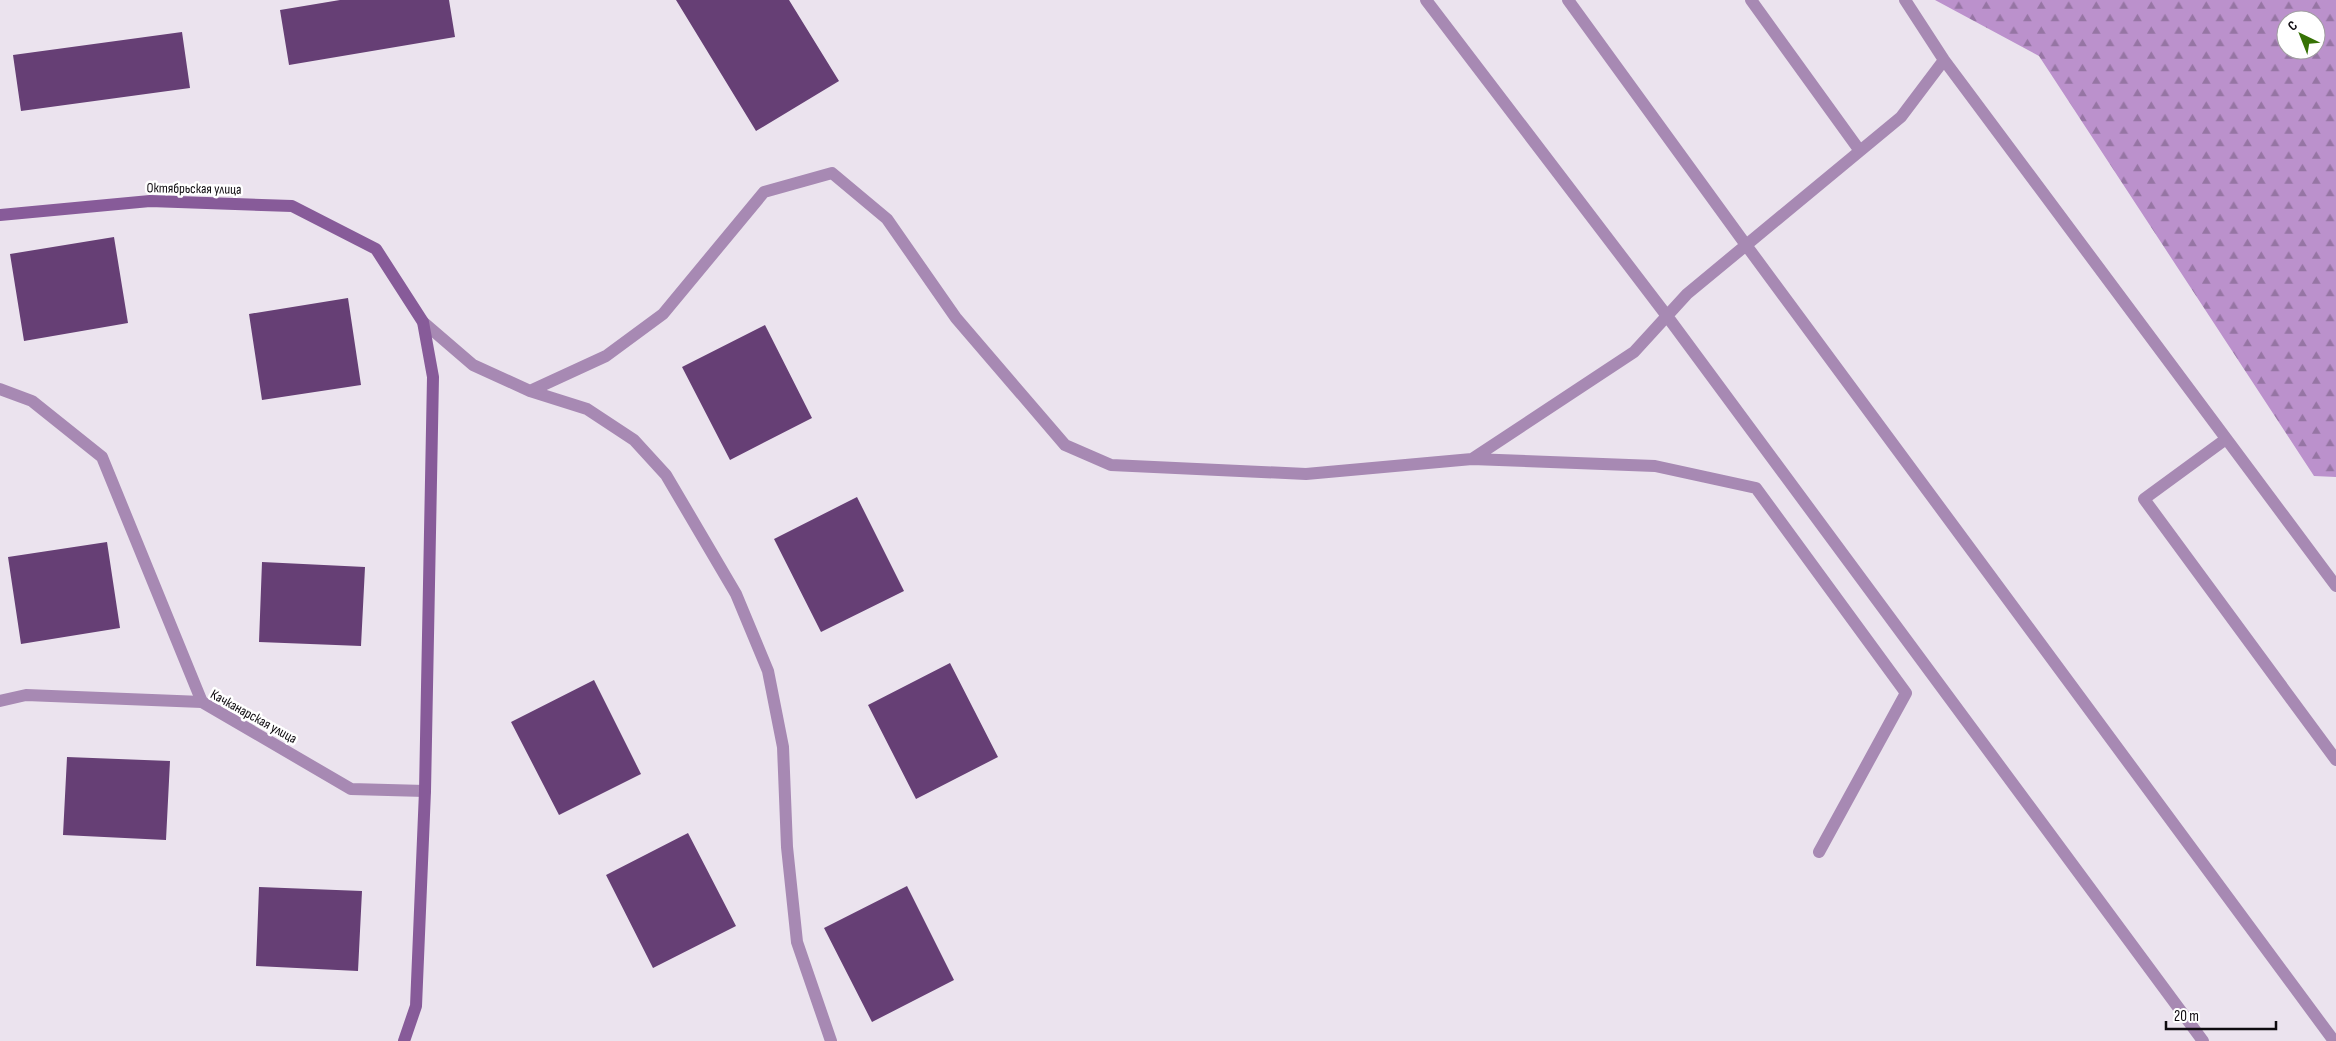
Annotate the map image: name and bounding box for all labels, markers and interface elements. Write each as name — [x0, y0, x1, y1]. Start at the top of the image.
north arrow — [2276, 10, 2326, 60]
text: С — [2284, 17, 2301, 35]
street label: Октябрьская улица — [146, 179, 242, 198]
street label: Качканарская улица — [208, 686, 300, 747]
scale bar — [2166, 998, 2276, 1030]
text: 20 m — [2174, 1007, 2199, 1026]

